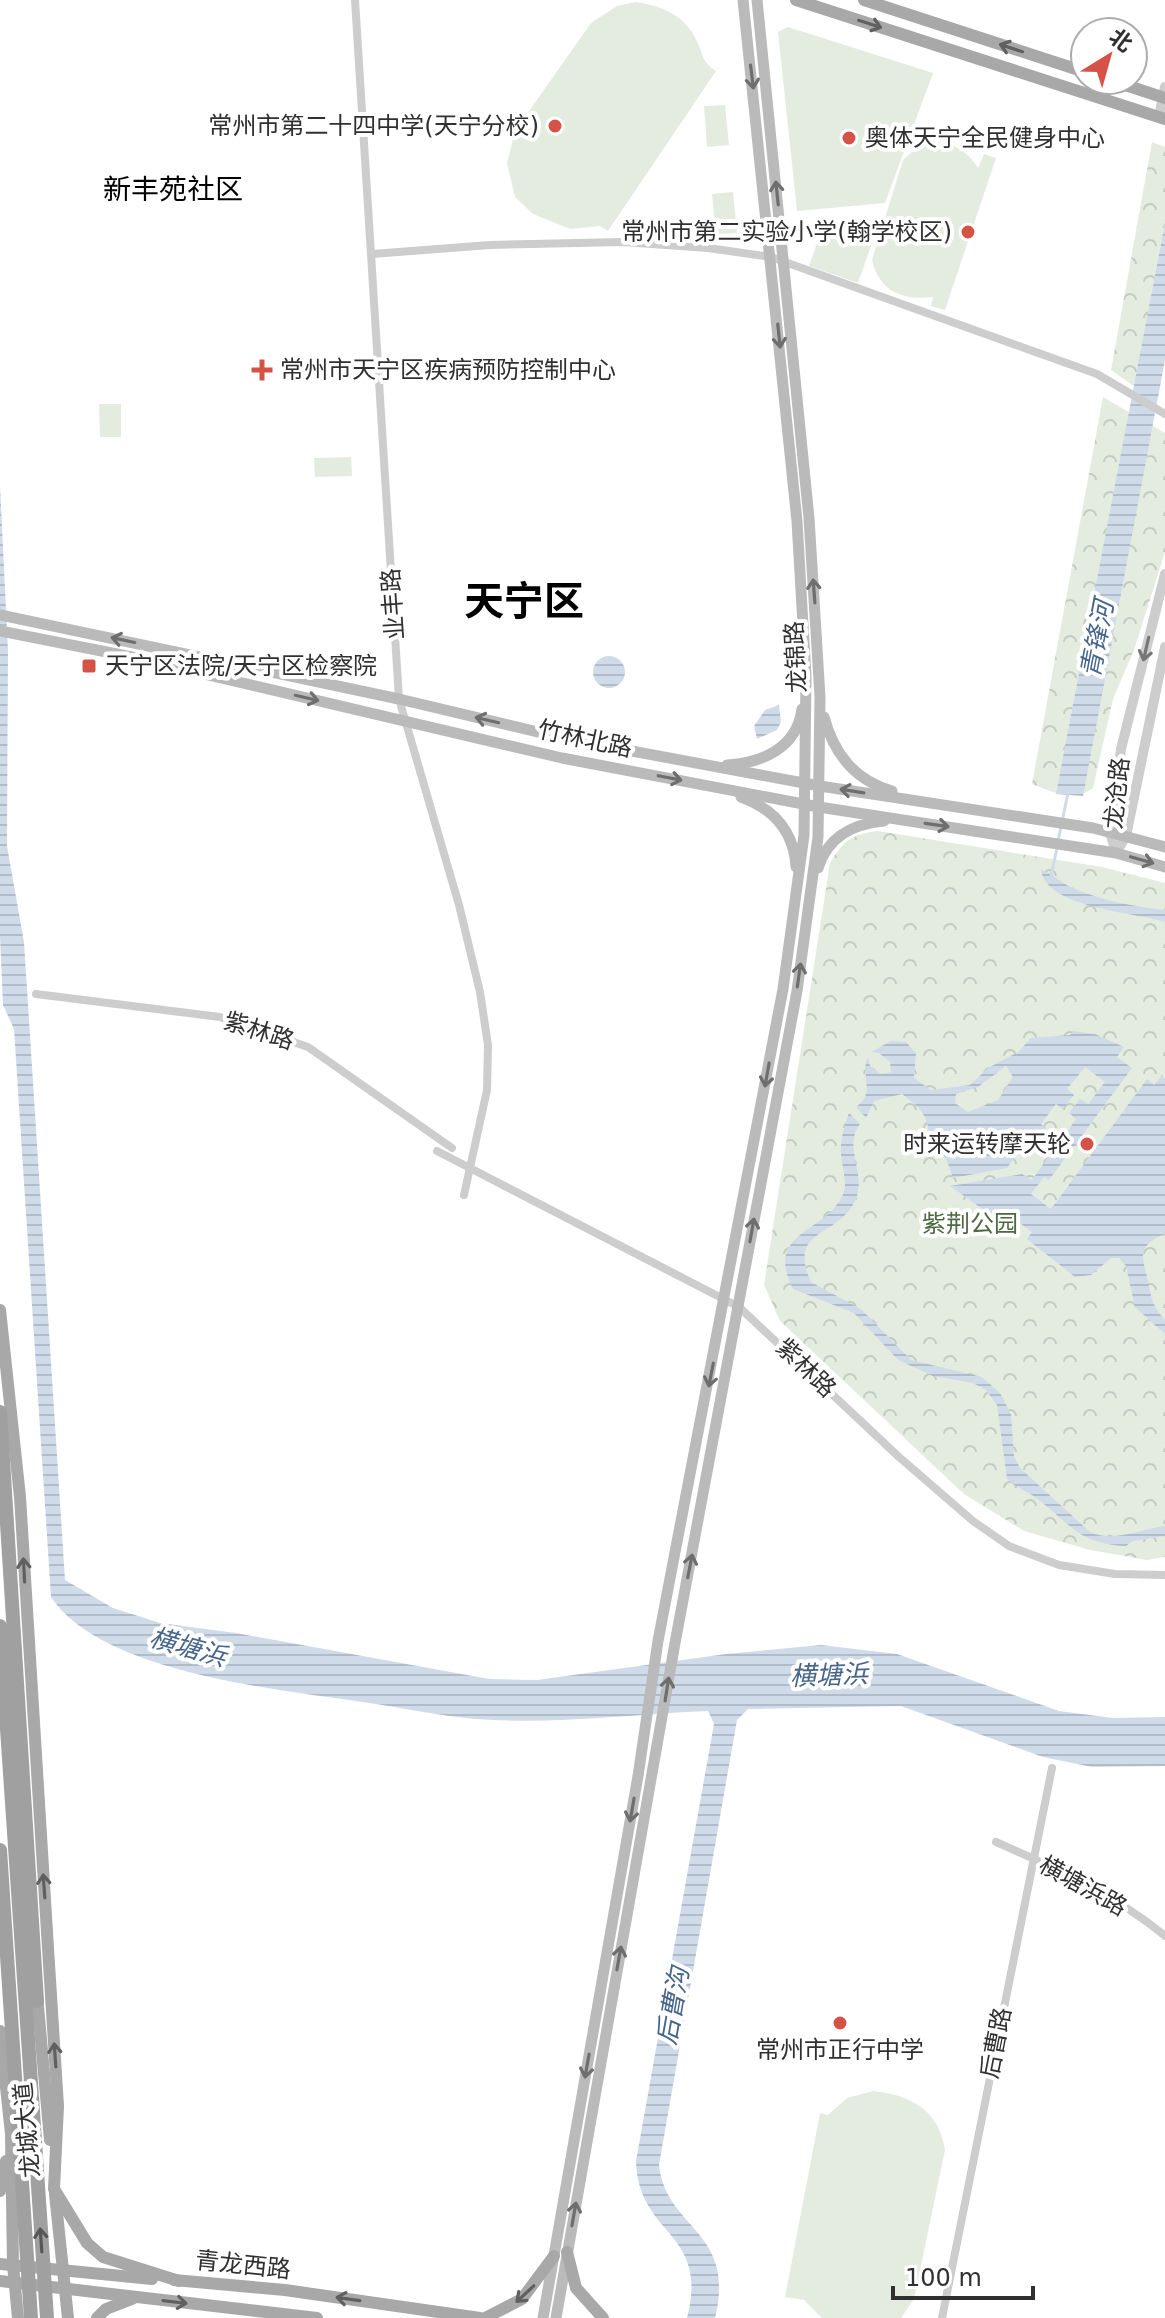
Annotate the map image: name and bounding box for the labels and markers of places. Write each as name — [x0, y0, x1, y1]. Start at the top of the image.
place label: 常州市第二十四中学(天宁分校) — [208, 112, 539, 140]
marker: 常州市第二十四中学(天宁分校) — [546, 117, 564, 135]
place label: 奥体天宁全民健身中心 — [865, 124, 1105, 152]
marker: 奥体天宁全民健身中心 — [840, 129, 858, 147]
place label: 常州市第二实验小学(翰学校区) — [621, 218, 952, 246]
marker: 常州市第二实验小学(翰学校区) — [959, 223, 977, 241]
place label: 常州市天宁区疾病预防控制中心 — [280, 356, 616, 384]
marker: 常州市天宁区疾病预防控制中心 — [251, 359, 273, 381]
place label: 天宁区法院/天宁区检察院 — [105, 652, 377, 680]
marker: 天宁区法院/天宁区检察院 — [80, 657, 98, 675]
place label: 时来运转摩天轮 — [903, 1130, 1071, 1158]
marker: 时来运转摩天轮 — [1078, 1135, 1096, 1153]
marker: 常州市正行中学 — [831, 2014, 849, 2032]
place label: 常州市正行中学 — [756, 2036, 924, 2064]

